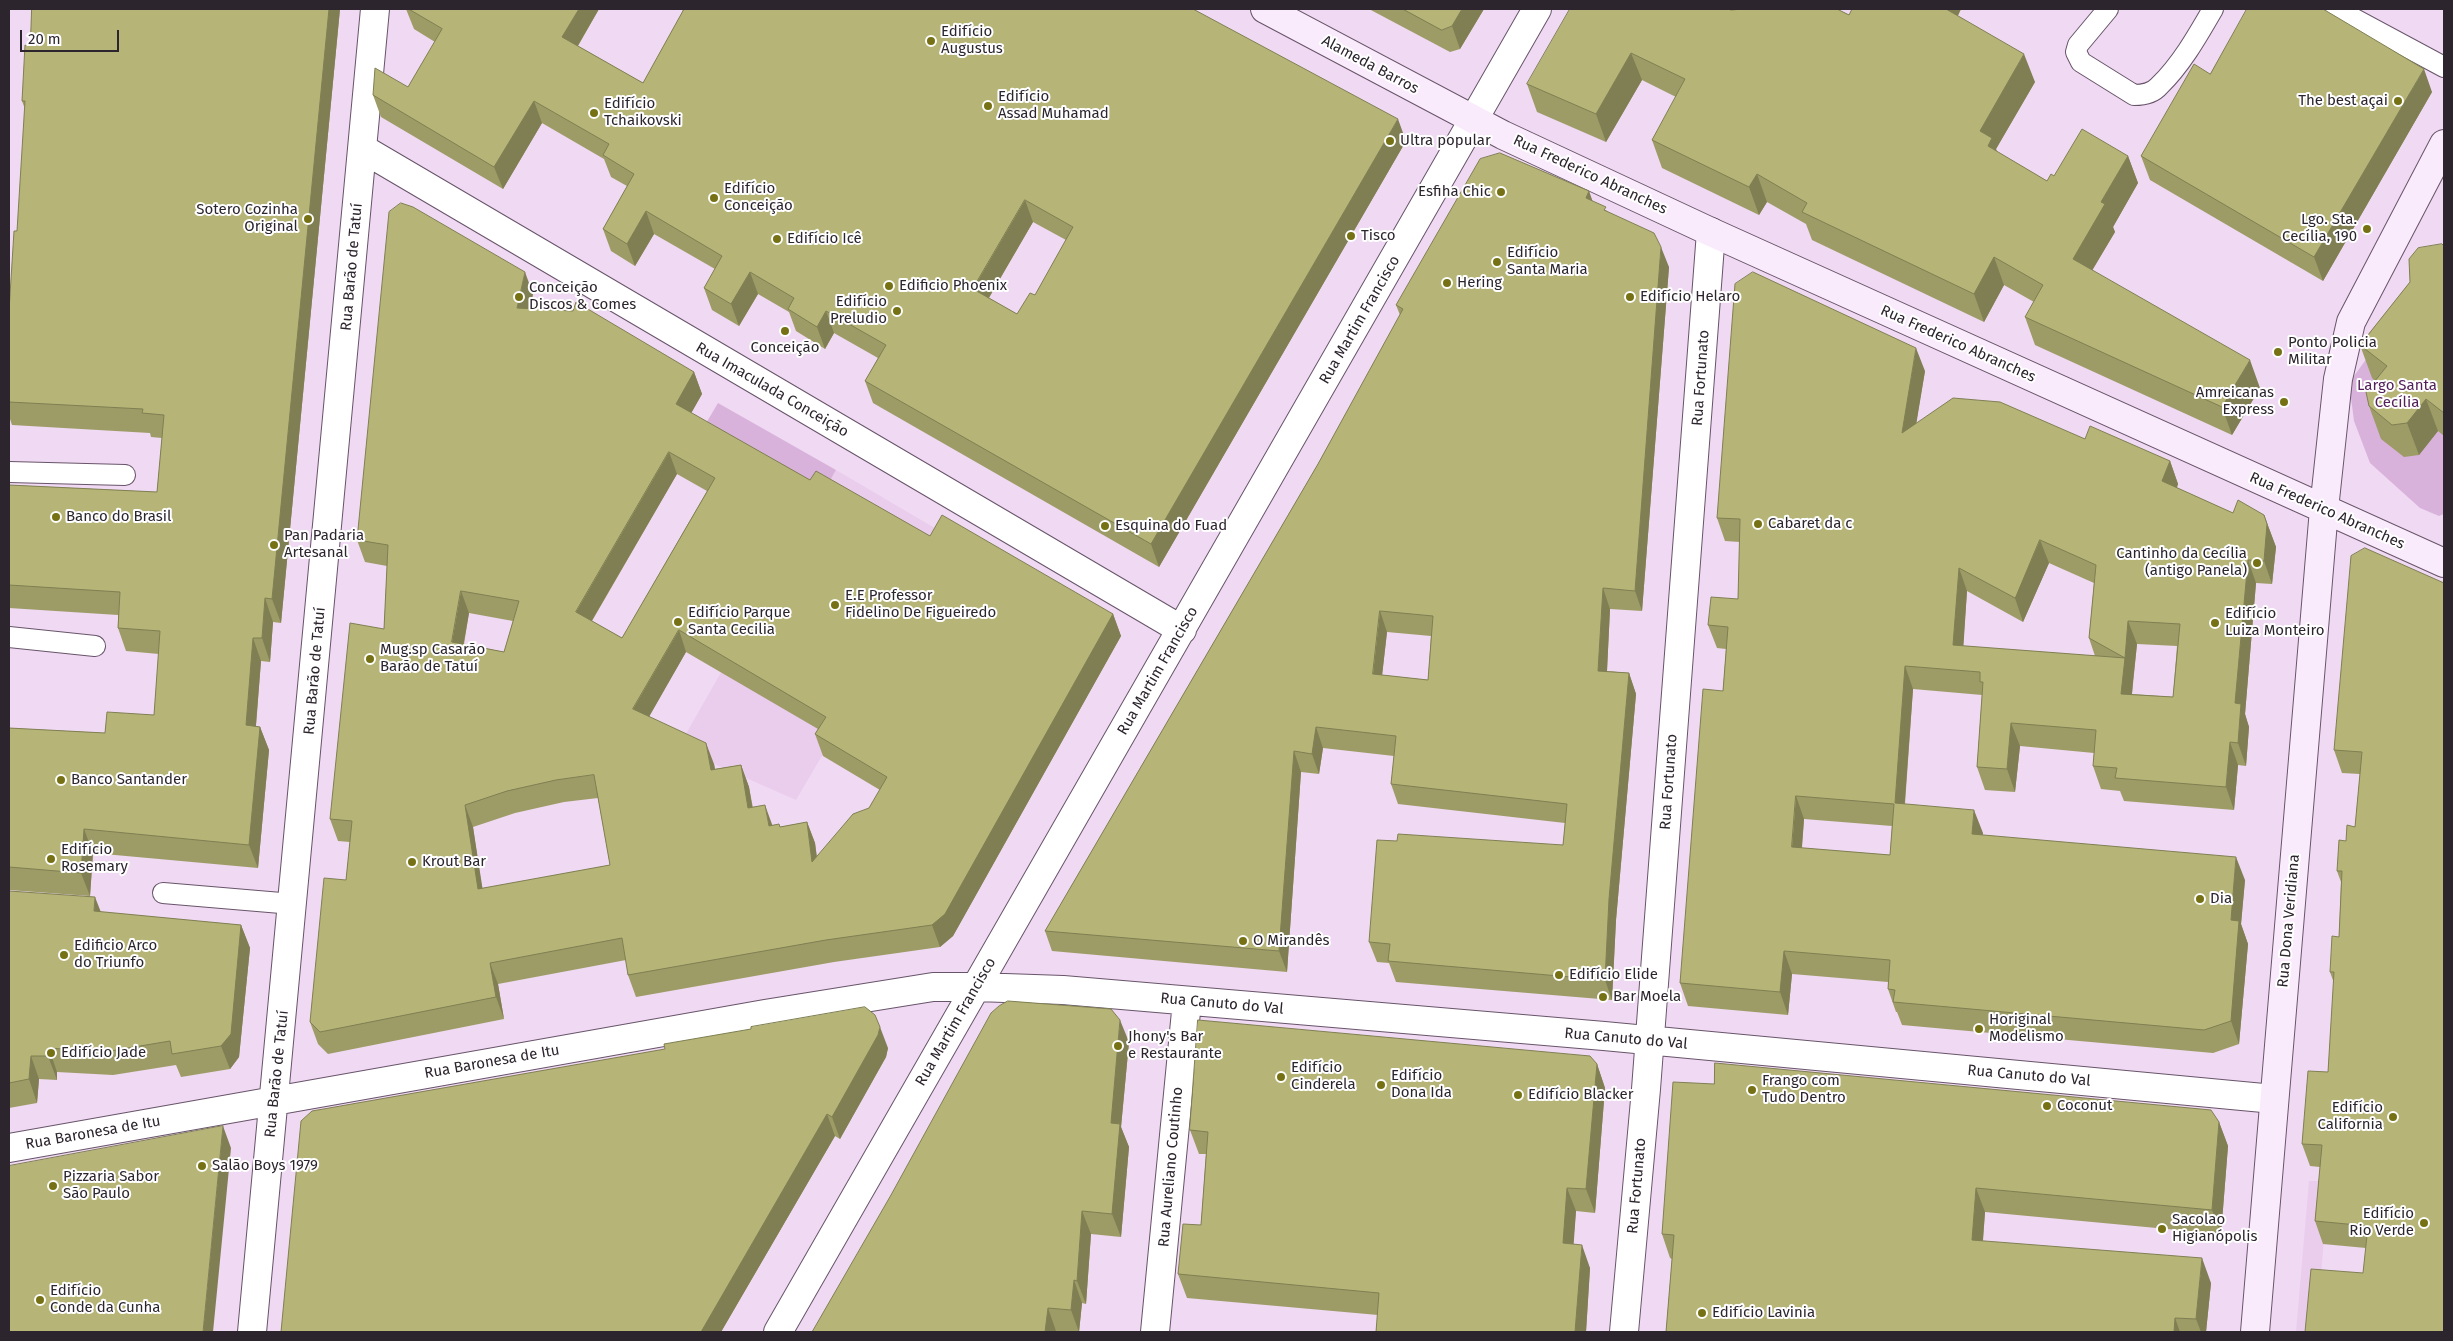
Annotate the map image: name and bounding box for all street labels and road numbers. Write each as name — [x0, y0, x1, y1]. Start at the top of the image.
street label: Alameda Barros — [1318, 32, 1422, 98]
street label: Rua Frederico Abranches — [1510, 131, 1670, 219]
street label: Rua Barão de Tatuí — [337, 202, 367, 332]
street label: Rua Martim Francisco — [1316, 253, 1404, 387]
street label: Rua Frederico Abranches — [1878, 302, 2038, 386]
street label: Rua Fortunato — [1689, 329, 1713, 427]
street label: Rua Imaculada Conceição — [692, 339, 852, 441]
street label: Rua Frederico Abranches — [2247, 469, 2407, 553]
street label: Rua Martim Francisco — [1114, 604, 1202, 738]
street label: Rua Barão de Tatuí — [300, 606, 330, 736]
street label: Rua Fortunato — [1657, 733, 1681, 831]
street label: Rua Dona Veridiana — [2274, 854, 2304, 988]
street label: Rua Martim Francisco — [912, 955, 1000, 1089]
street label: Rua Canuto do Val — [1160, 990, 1284, 1018]
street label: Rua Barão de Tatuí — [261, 1009, 293, 1139]
street label: Rua Canuto do Val — [1564, 1025, 1688, 1053]
street label: Rua Baronesa de Itu — [423, 1041, 561, 1083]
street label: Rua Canuto do Val — [1967, 1062, 2091, 1090]
street label: Rua Aureliano Coutinho — [1155, 1086, 1187, 1248]
street label: Rua Baronesa de Itu — [24, 1112, 162, 1154]
street label: Rua Fortunato — [1624, 1137, 1650, 1235]

